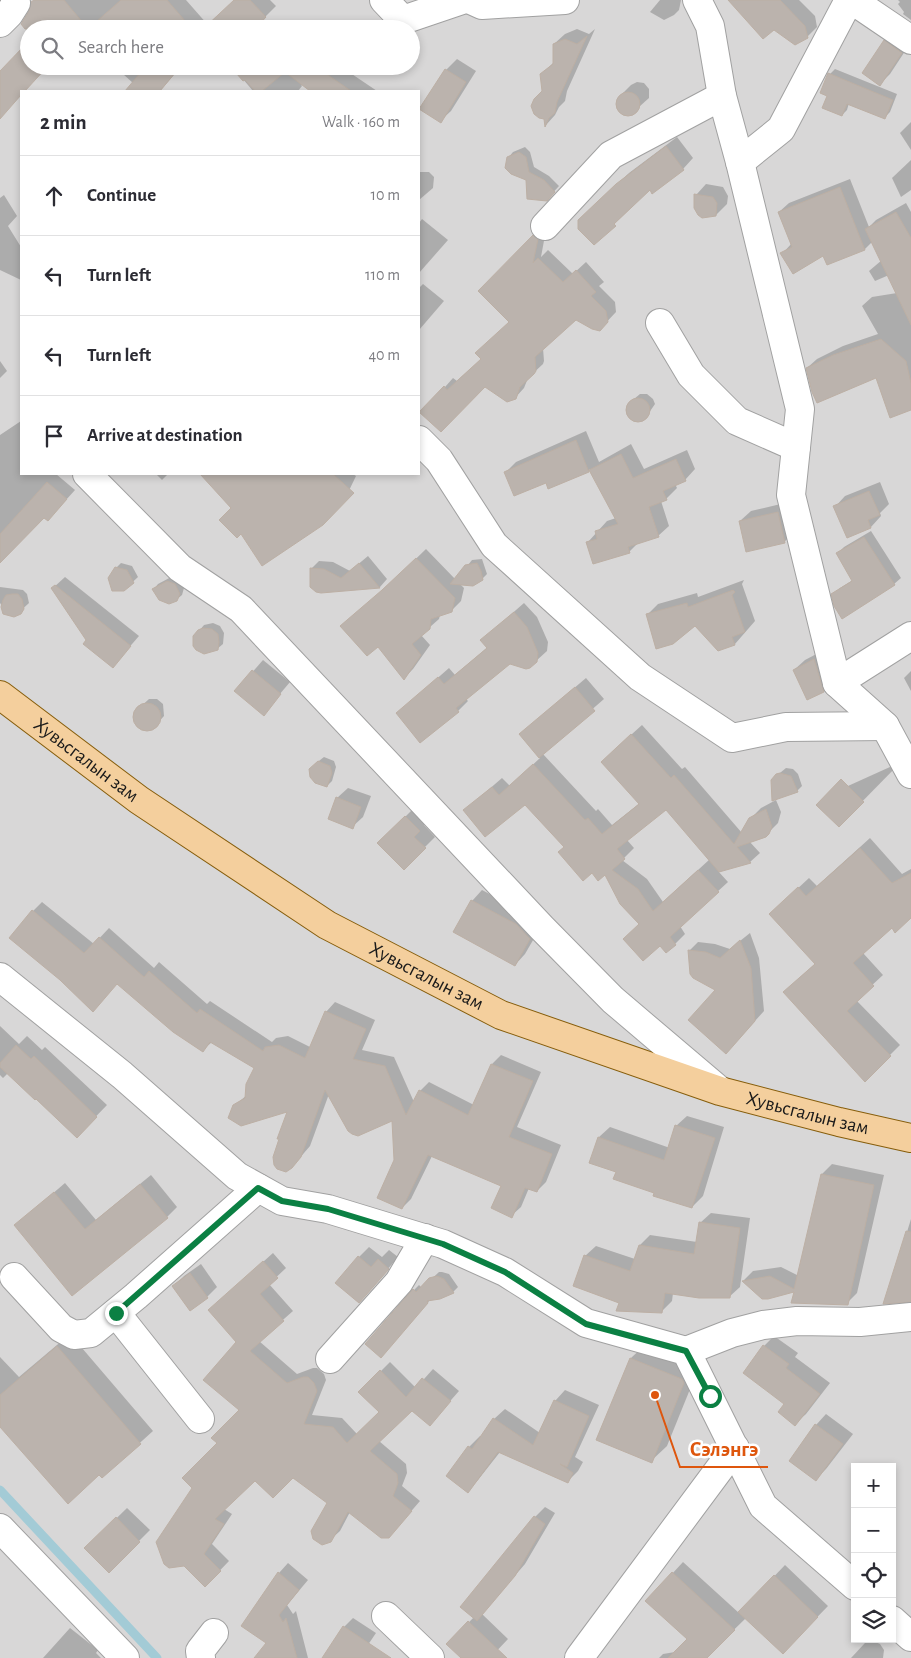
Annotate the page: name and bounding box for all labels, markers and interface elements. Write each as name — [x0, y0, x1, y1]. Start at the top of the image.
search box — [20, 20, 420, 75]
icon: search — [38, 34, 66, 62]
text: Search here — [78, 38, 164, 57]
text: 2 min — [40, 112, 87, 133]
text: Walk · 160 m — [322, 114, 400, 130]
icon: ahead — [40, 182, 68, 210]
text: Continue — [87, 186, 156, 205]
text: 10 m — [371, 187, 400, 203]
icon: left — [40, 262, 68, 290]
text: Turn left — [87, 266, 151, 285]
text: 110 m — [365, 267, 400, 283]
icon: left — [40, 342, 68, 370]
text: Turn left — [87, 346, 151, 365]
text: 40 m — [368, 347, 400, 363]
icon: arrive — [40, 422, 68, 450]
text: Arrive at destination — [87, 426, 243, 445]
street label: Хувьсгалын зам — [30, 714, 142, 806]
street label: Хувьсгалын зам — [366, 939, 487, 1014]
street label: Хувьсгалын зам — [744, 1088, 871, 1138]
route end — [105, 1302, 128, 1325]
route start — [699, 1385, 722, 1408]
callout: Сэлэнгэ — [680, 1431, 768, 1467]
text: Сэлэнгэ — [690, 1439, 758, 1460]
map controls — [851, 1463, 896, 1643]
button: + — [851, 1463, 896, 1508]
button: − — [851, 1508, 896, 1553]
button: locate — [851, 1553, 896, 1598]
button: layers — [851, 1598, 896, 1643]

